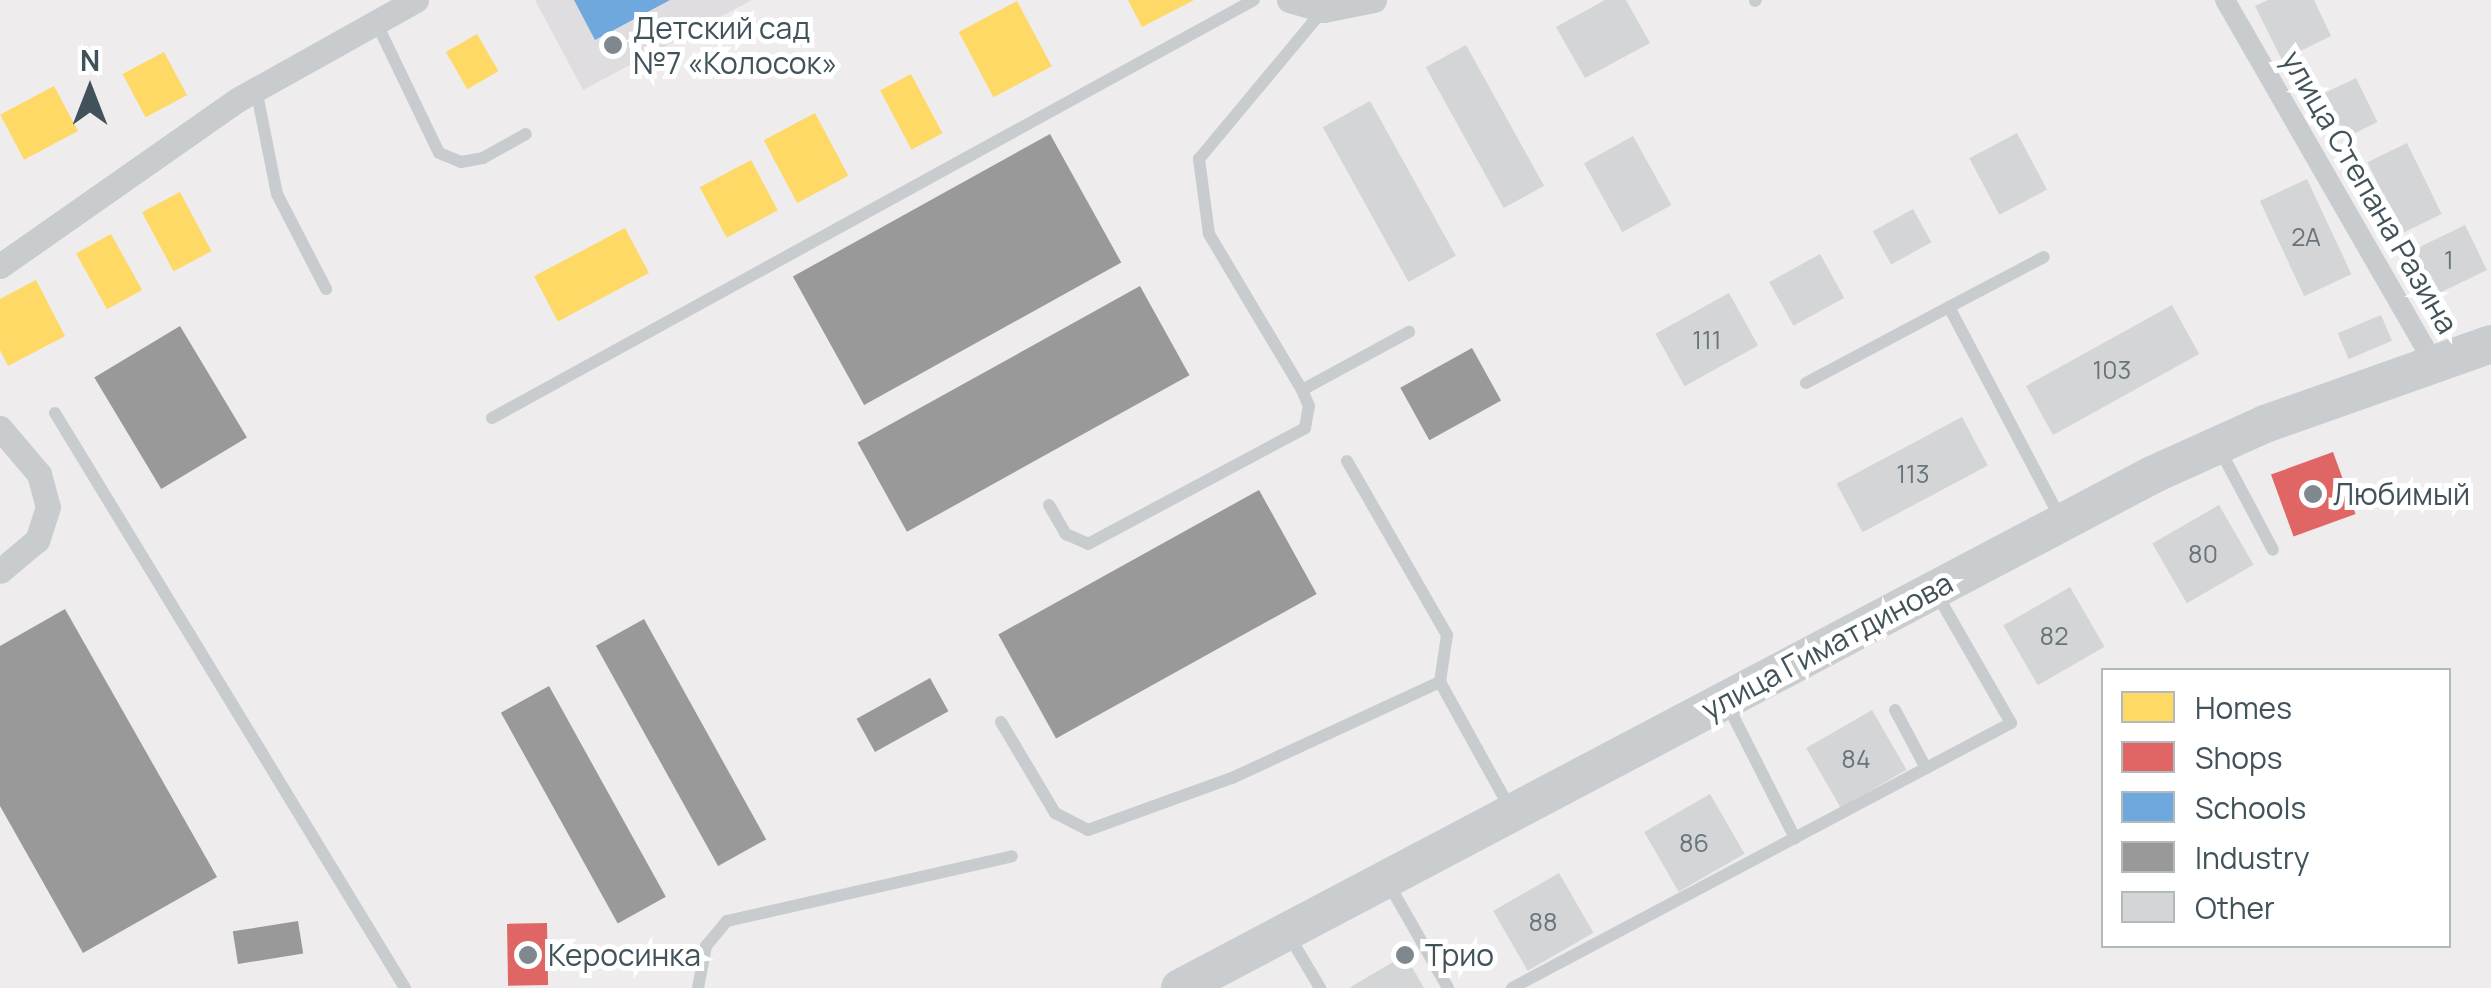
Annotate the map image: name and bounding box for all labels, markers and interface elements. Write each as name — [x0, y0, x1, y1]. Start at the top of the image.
place label: Детский сад №7 «Колосок» — [633, 10, 838, 80]
marker: Детский сад №7 «Колосок» — [602, 34, 624, 56]
north arrow — [40, 40, 140, 140]
text: N — [80, 41, 100, 79]
street label: улица Степана Разина — [2274, 44, 2466, 340]
house number: 2А — [2291, 222, 2321, 252]
house number: 1 — [2444, 245, 2454, 275]
house number: 111 — [1692, 325, 1722, 355]
house number: 103 — [2093, 355, 2131, 385]
house number: 113 — [1896, 459, 1930, 489]
place label: Любимый — [2333, 476, 2470, 512]
marker: Любимый — [2302, 483, 2324, 505]
house number: 80 — [2188, 539, 2218, 569]
street label: улица Гиматдинова — [1695, 565, 1959, 727]
house number: 82 — [2040, 621, 2068, 651]
legend — [2101, 668, 2451, 948]
text: Homes — [2195, 687, 2292, 728]
text: Shops — [2195, 737, 2282, 778]
house number: 84 — [1841, 744, 1871, 774]
text: Schools — [2195, 787, 2306, 828]
house number: 86 — [1679, 828, 1709, 858]
text: Industry — [2195, 837, 2310, 878]
text: Other — [2195, 887, 2275, 928]
house number: 88 — [1528, 907, 1558, 937]
place label: Керосинка — [548, 937, 701, 973]
place label: Трио — [1425, 937, 1494, 973]
marker: Керосинка — [517, 944, 539, 966]
marker: Трио — [1394, 944, 1416, 966]

